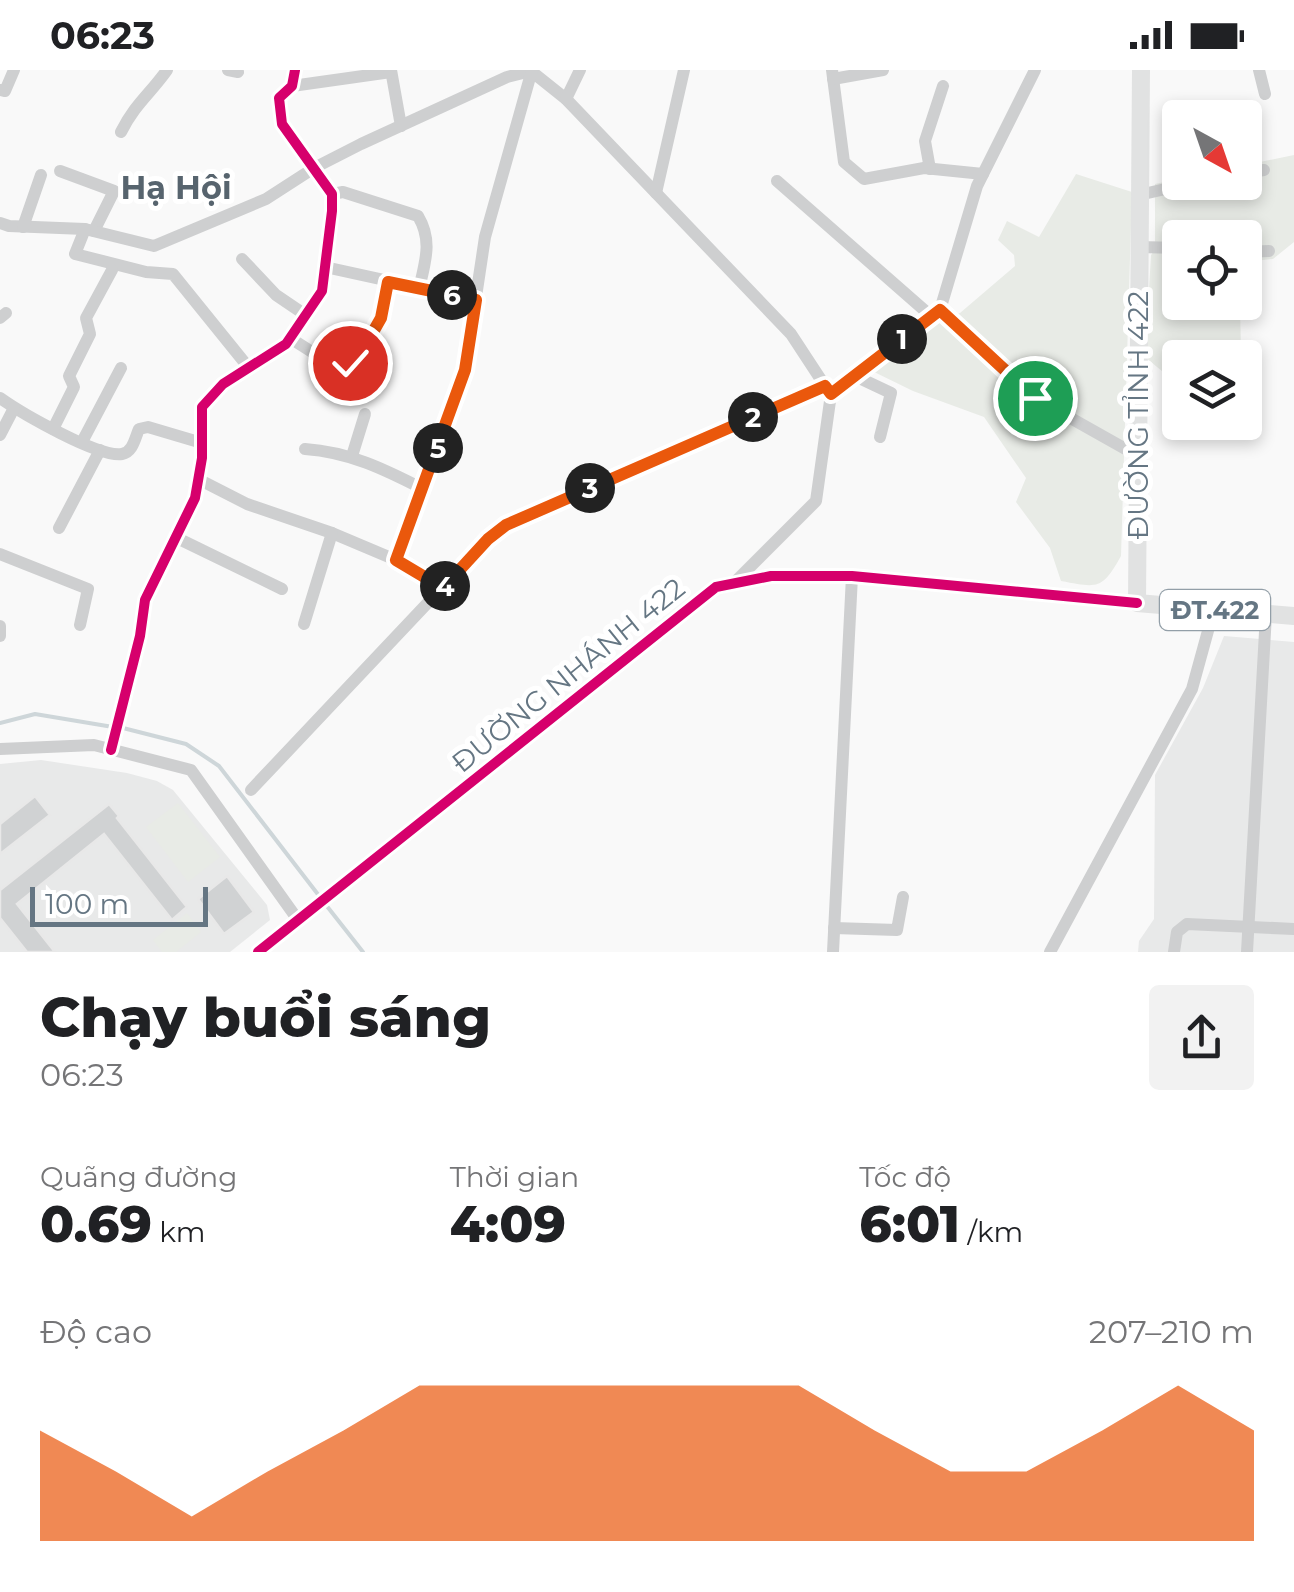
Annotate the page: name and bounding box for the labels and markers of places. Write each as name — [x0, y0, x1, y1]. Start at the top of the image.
pin: 6 — [427, 270, 477, 320]
pin: 1 — [877, 314, 927, 364]
pin — [308, 321, 393, 406]
pin — [993, 356, 1078, 441]
pin: 2 — [728, 392, 778, 442]
pin: 5 — [413, 423, 463, 473]
pin: 3 — [565, 463, 615, 513]
pin: 4 — [420, 561, 470, 611]

